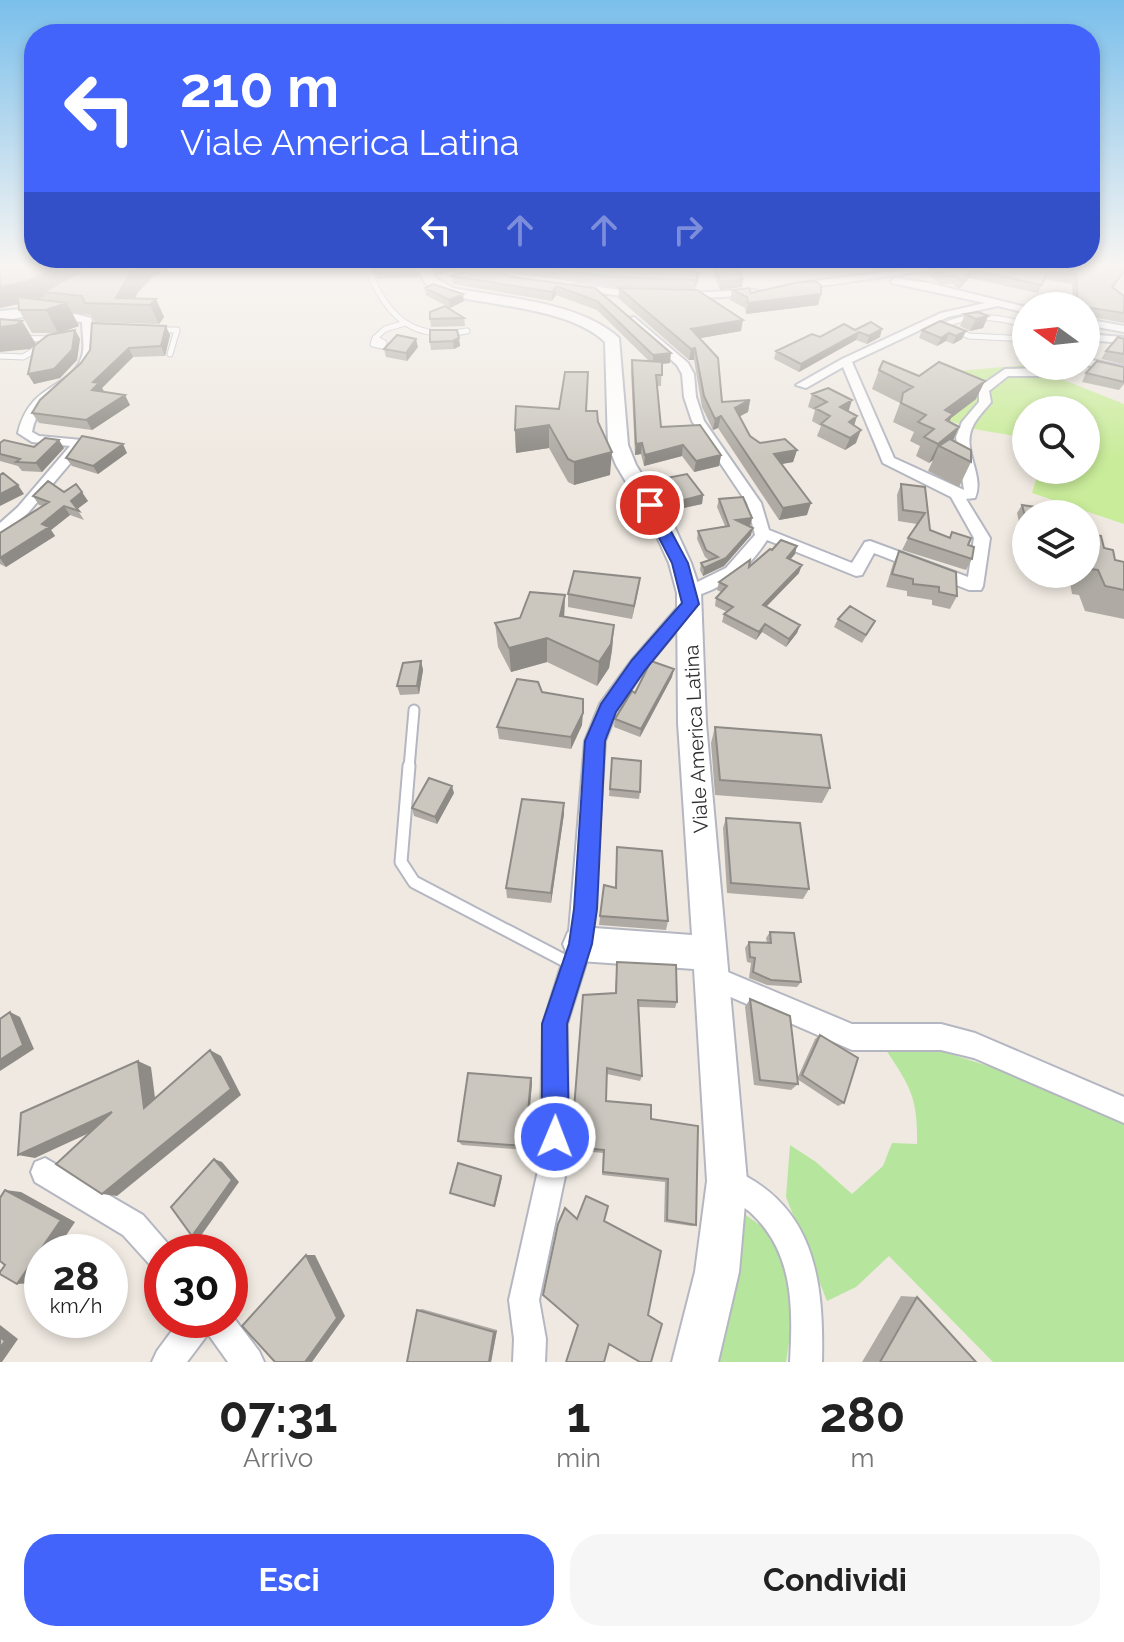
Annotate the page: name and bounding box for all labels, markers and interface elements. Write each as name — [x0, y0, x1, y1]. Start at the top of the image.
text: 210 m — [180, 54, 339, 120]
icon: left — [48, 56, 152, 160]
text: Viale America Latina — [180, 121, 519, 163]
icon: left — [414, 208, 458, 252]
icon: ahead — [498, 208, 542, 252]
icon: ahead — [582, 208, 626, 252]
icon: right — [666, 208, 710, 252]
north arrow — [1012, 292, 1100, 380]
map controls — [1012, 292, 1100, 588]
button: search — [1012, 396, 1100, 484]
pin — [616, 471, 684, 539]
icon: arrive — [628, 483, 672, 527]
button: layers — [1012, 500, 1100, 588]
street label: Viale America Latina — [679, 644, 713, 834]
position arrow — [513, 1095, 597, 1179]
speed limit sign: 30 — [144, 1234, 248, 1338]
text: 28 — [53, 1252, 99, 1299]
text: km/h — [50, 1294, 102, 1318]
text: 07:31 — [219, 1387, 338, 1443]
text: 1 — [567, 1387, 590, 1443]
text: 280 — [820, 1387, 905, 1443]
text: Arrivo — [243, 1443, 313, 1473]
text: min — [556, 1443, 601, 1473]
text: m — [851, 1443, 874, 1473]
button: Esci — [24, 1534, 554, 1626]
button: Condividi — [570, 1534, 1100, 1626]

